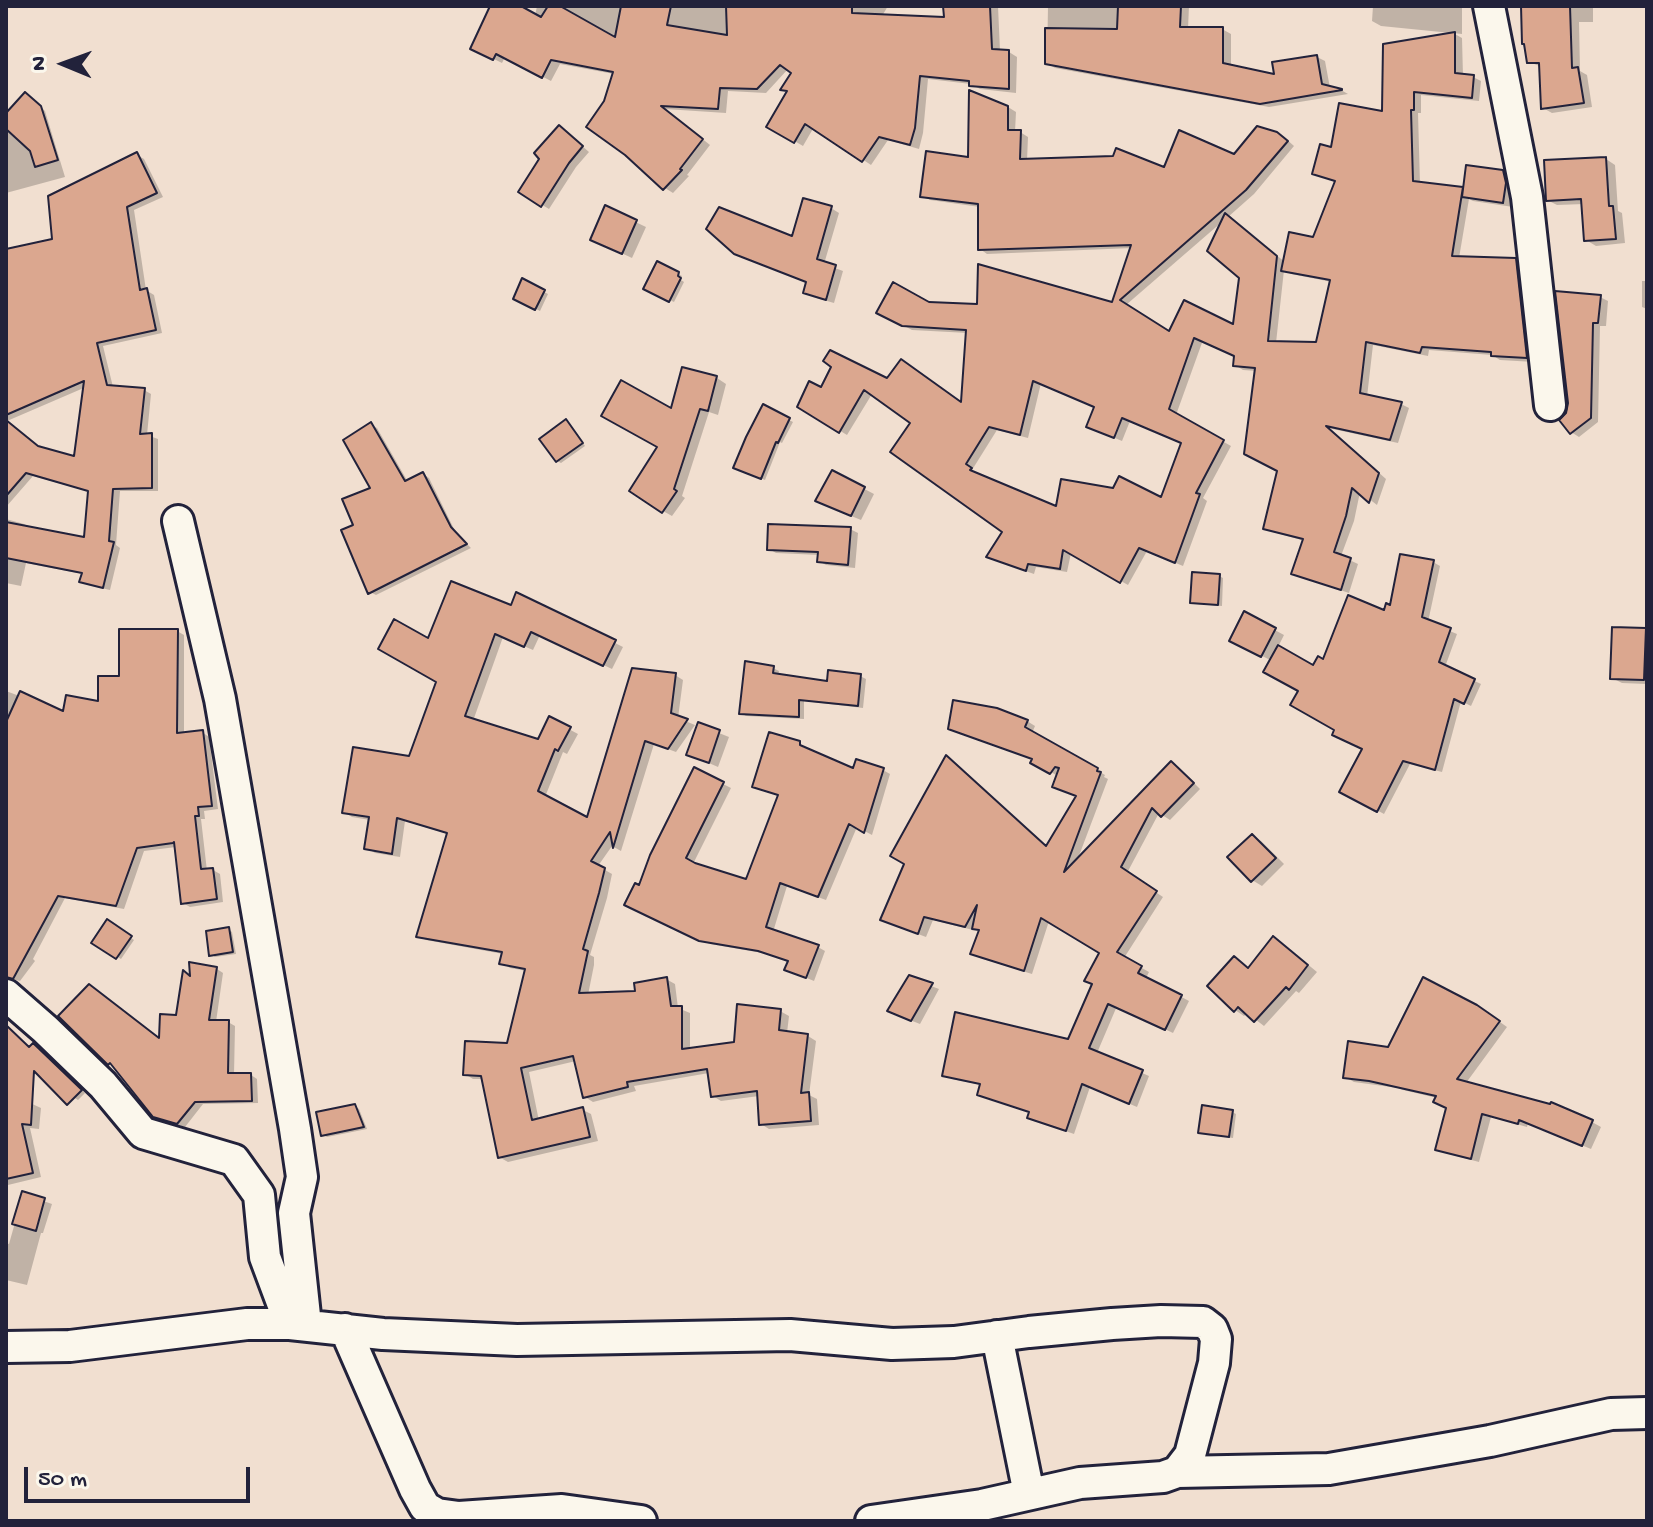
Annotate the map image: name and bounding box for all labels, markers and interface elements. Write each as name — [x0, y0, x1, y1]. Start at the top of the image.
north arrow — [24, 24, 104, 104]
text: N — [27, 56, 53, 71]
scale bar — [28, 1451, 254, 1501]
text: 50 m — [38, 1466, 87, 1495]

